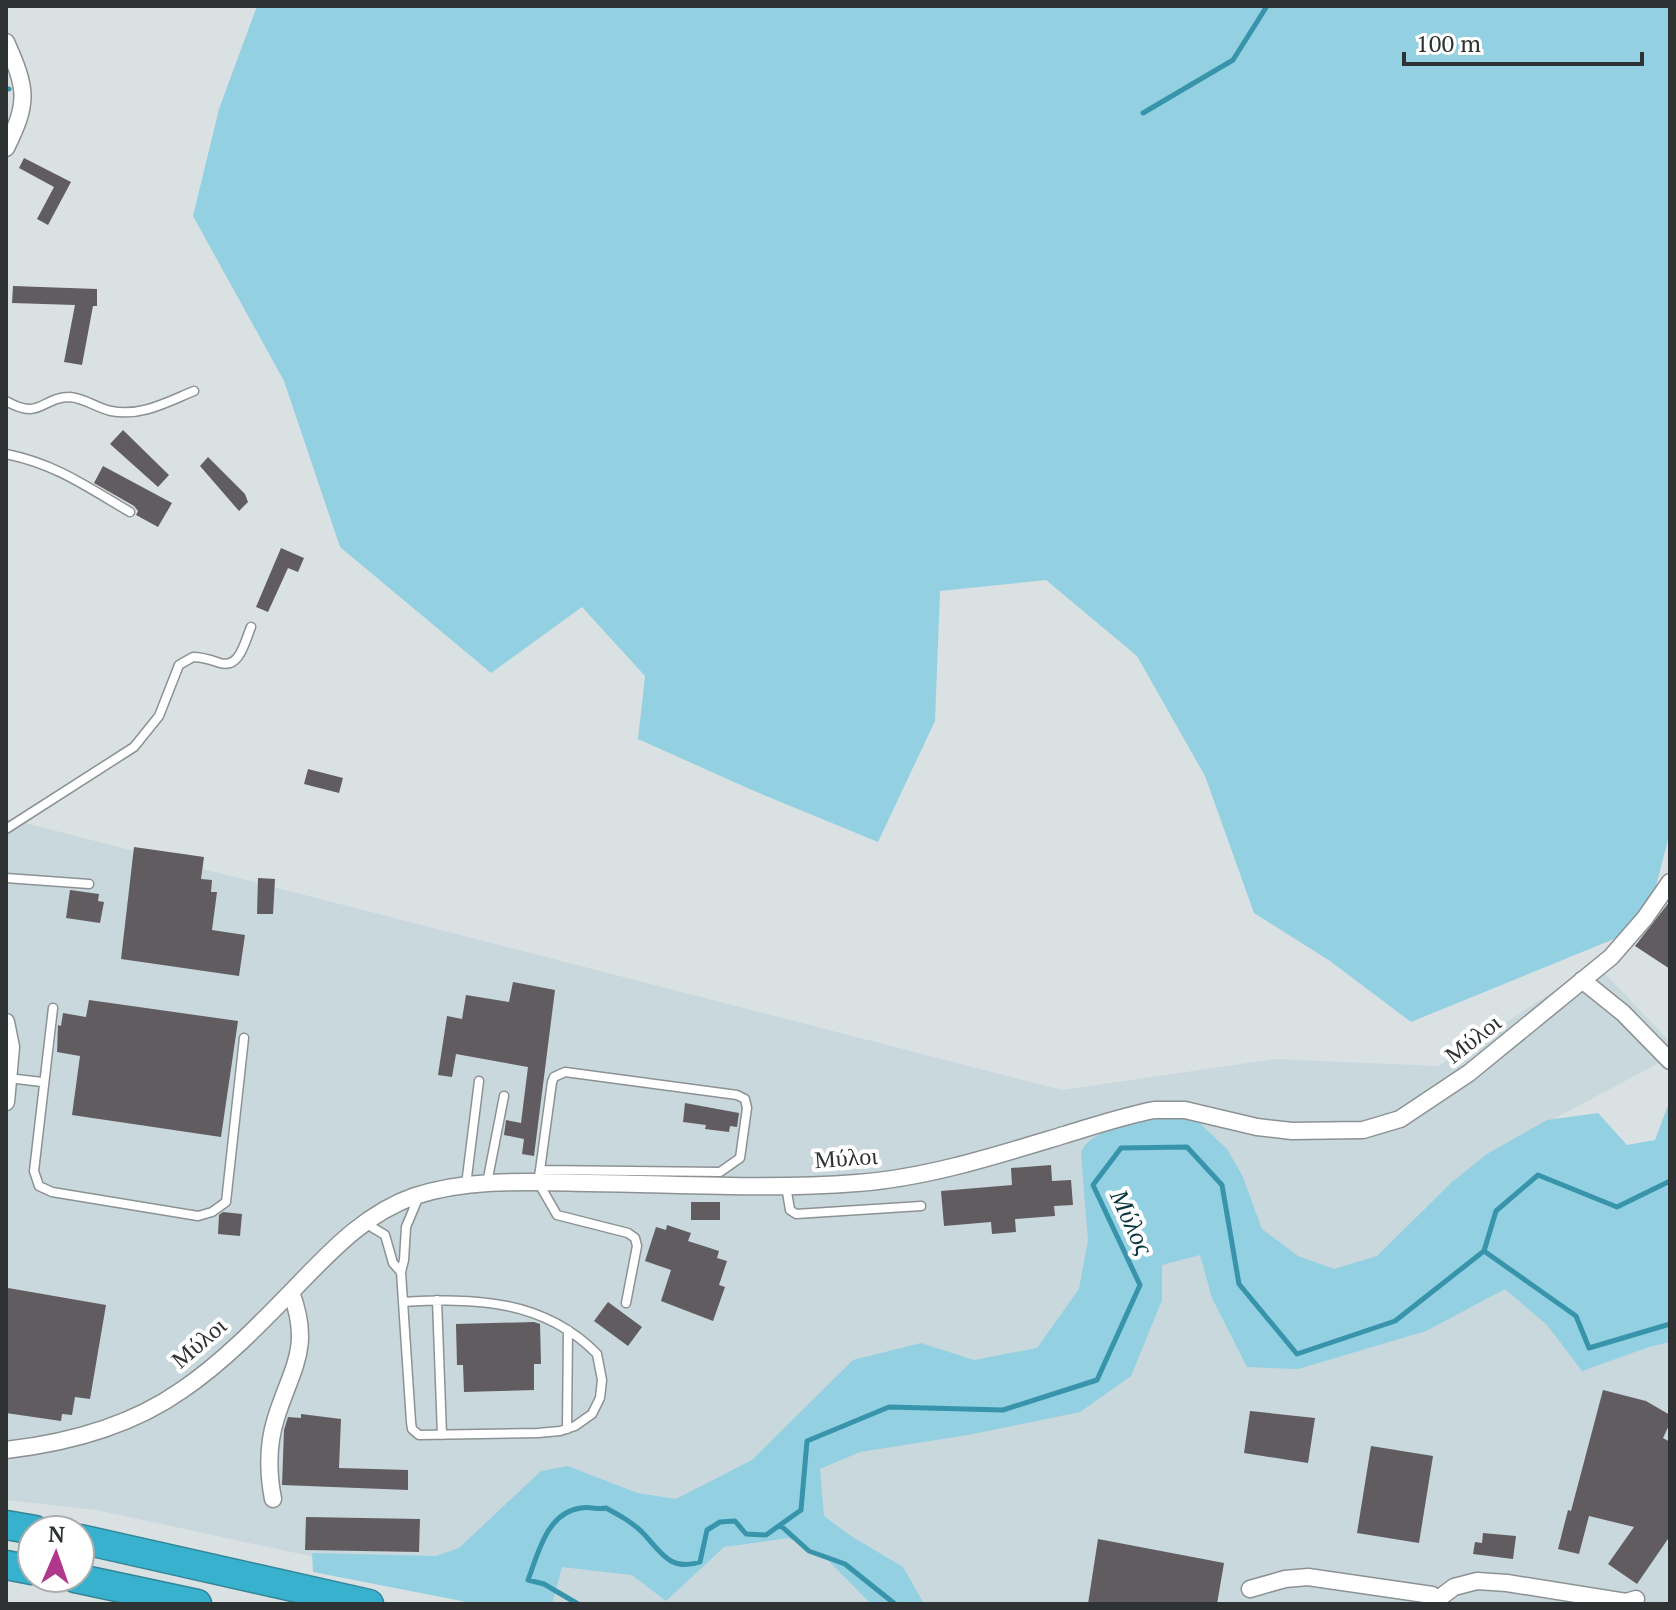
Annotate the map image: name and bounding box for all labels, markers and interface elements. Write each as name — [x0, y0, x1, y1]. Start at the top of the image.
scale bar — [1404, 16, 1642, 66]
text: 100 m — [1416, 27, 1481, 59]
street label: Μύλοι — [1438, 1006, 1508, 1070]
street label: Μύλοι — [813, 1139, 879, 1175]
water label: Μύλος — [1103, 1182, 1163, 1260]
street label: Μύλοι — [164, 1309, 233, 1375]
north arrow — [16, 1514, 96, 1594]
text: N — [48, 1519, 66, 1548]

